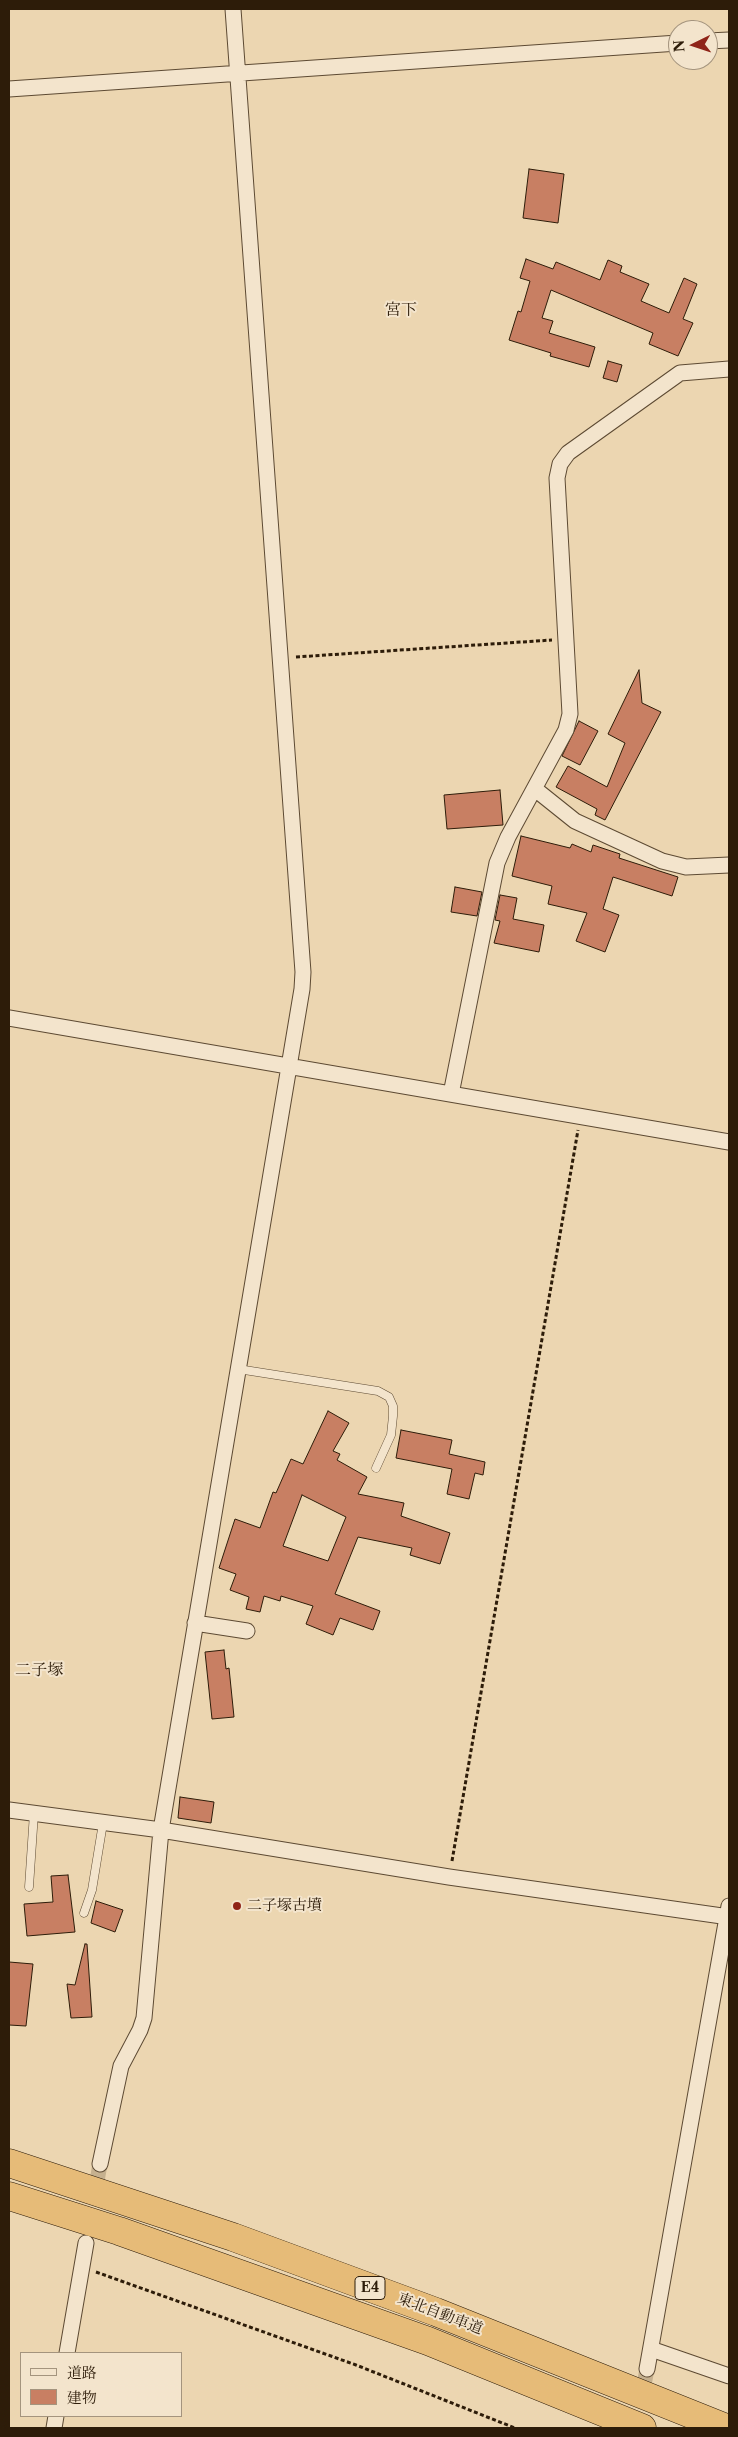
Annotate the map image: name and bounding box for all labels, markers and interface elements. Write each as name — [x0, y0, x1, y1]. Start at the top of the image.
north arrow — [668, 20, 718, 70]
text: N — [670, 39, 688, 53]
district label: 宮下 — [385, 300, 417, 320]
district label: 二子塚 — [15, 1660, 63, 1680]
place label: 二子塚古墳 — [247, 1897, 322, 1915]
marker: 二子塚古墳 — [231, 1900, 243, 1912]
road number: E4 — [355, 2276, 385, 2300]
street label: 東北自動車道 — [395, 2289, 485, 2339]
legend — [20, 2352, 182, 2417]
text: 道路 — [67, 2363, 97, 2382]
text: 建物 — [67, 2388, 97, 2407]

